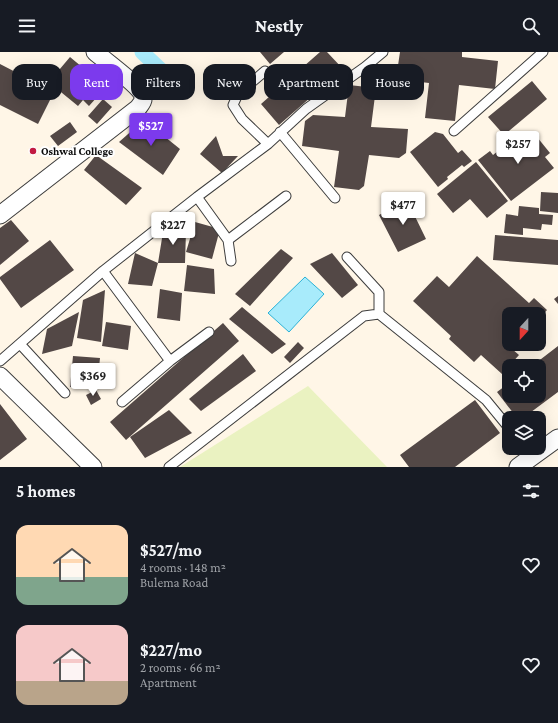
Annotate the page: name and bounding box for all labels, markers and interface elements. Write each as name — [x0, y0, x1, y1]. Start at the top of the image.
icon: menu — [16, 15, 38, 37]
icon: search — [520, 15, 542, 37]
text: Nestly — [255, 16, 303, 36]
chip: Buy — [12, 64, 62, 100]
chip: Rent — [70, 64, 123, 100]
chip: Filters — [131, 64, 195, 100]
chip: New — [203, 64, 256, 100]
chip: Apartment — [264, 64, 353, 100]
chip: House — [361, 64, 424, 100]
pin: $527 — [127, 113, 175, 147]
text: $527 — [138, 118, 164, 133]
pin: $257 — [494, 131, 542, 165]
text: $257 — [505, 136, 531, 151]
place label: Oshwal College — [41, 145, 113, 157]
marker: Oshwal College — [28, 146, 38, 156]
pin: $477 — [379, 192, 427, 226]
text: $477 — [390, 197, 416, 212]
pin: $227 — [149, 212, 197, 246]
text: $227 — [160, 217, 186, 232]
north arrow — [502, 307, 546, 351]
map controls — [502, 307, 546, 455]
button: locate — [502, 359, 546, 403]
pin: $369 — [69, 363, 117, 397]
text: $369 — [80, 368, 106, 383]
button: layers — [502, 411, 546, 455]
icon: filters — [520, 480, 542, 502]
text: 5 homes — [16, 482, 75, 501]
icon: home — [48, 541, 96, 589]
text: $527/mo — [140, 541, 202, 560]
icon: heart — [520, 554, 542, 576]
text: 4 rooms · 148 m² — [140, 560, 226, 575]
text: Bulema Road — [140, 575, 208, 590]
icon: home — [48, 641, 96, 689]
text: $227/mo — [140, 641, 202, 660]
icon: heart — [520, 654, 542, 676]
text: 2 rooms · 66 m² — [140, 660, 221, 675]
text: Apartment — [140, 675, 197, 690]

